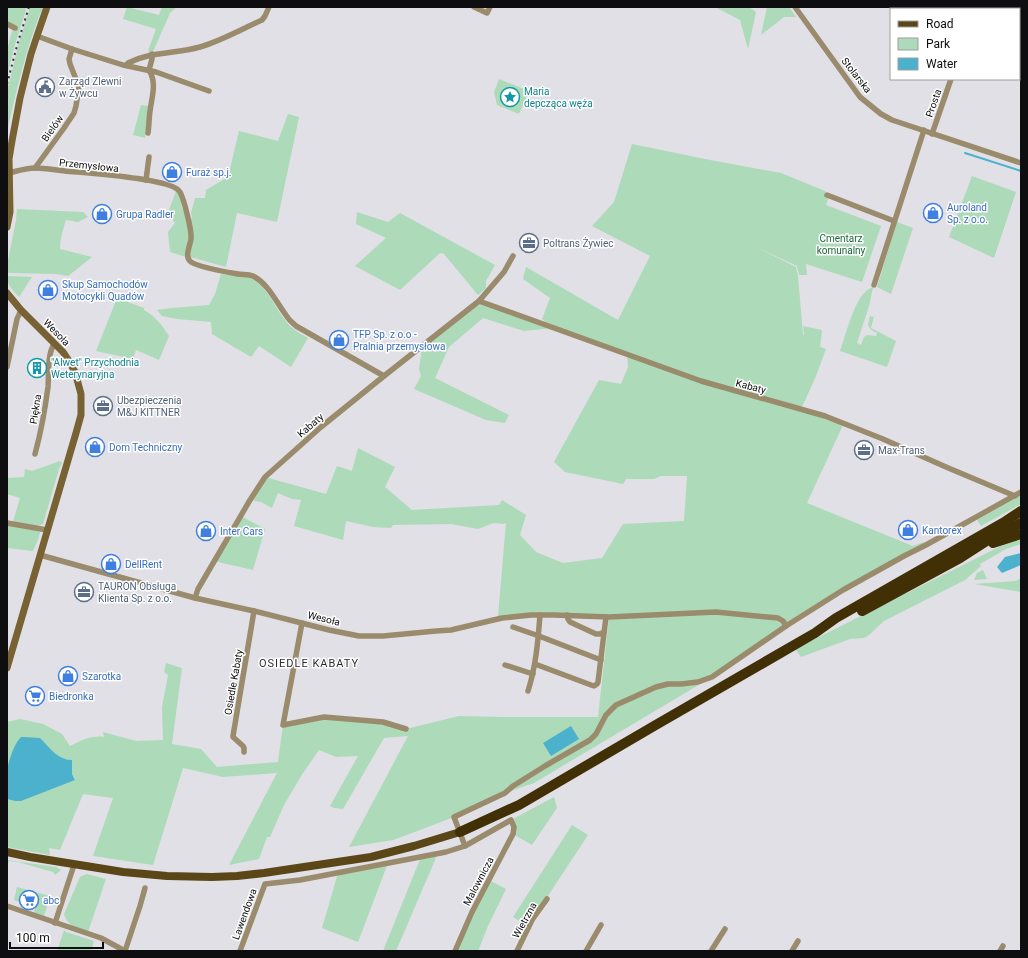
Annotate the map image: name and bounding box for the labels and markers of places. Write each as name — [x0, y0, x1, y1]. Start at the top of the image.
public building icon: Zarząd Zlewni w Żywcu — [34, 76, 56, 98]
place label: Zarząd Zlewni w Żywcu — [59, 76, 122, 99]
place icon: Maria depcząca węża — [499, 86, 521, 108]
place label: Maria depcząca węża — [524, 86, 593, 109]
shop icon: Furaż sp.j. — [161, 161, 183, 183]
place label: Furaż sp.j. — [186, 167, 231, 178]
shop icon: Auroland Sp. z o.o. — [922, 202, 944, 224]
place label: Auroland Sp. z o.o. — [947, 202, 988, 225]
shop icon: Grupa Radler — [91, 203, 113, 225]
place label: Grupa Radler — [116, 209, 174, 220]
office icon: Poltrans Żywiec — [518, 232, 540, 254]
place label: Poltrans Żywiec — [543, 237, 614, 249]
shop icon: Skup Samochodów Motocykli Quadów — [37, 279, 59, 301]
place label: Skup Samochodów Motocykli Quadów — [62, 279, 148, 302]
shop icon: TFP Sp. z o.o - Pralnia przemysłowa — [328, 329, 350, 351]
place label: TFP Sp. z o.o - Pralnia przemysłowa — [353, 329, 445, 352]
building icon: "Alwet" Przychodnia Weterynaryjna — [26, 357, 48, 379]
place label: "Alwet" Przychodnia Weterynaryjna — [51, 357, 139, 380]
office icon: Ubezpieczenia M&J KITTNER — [92, 395, 114, 417]
place label: Ubezpieczenia M&J KITTNER — [117, 395, 182, 418]
shop icon: Dom Techniczny — [84, 436, 106, 458]
office icon: Max-Trans — [853, 439, 875, 461]
place label: Dom Techniczny — [109, 442, 183, 453]
place label: Max-Trans — [878, 445, 925, 456]
shop icon: Kantorex — [897, 519, 919, 541]
shop icon: Inter Cars — [195, 520, 217, 542]
place label: Kantorex — [922, 525, 962, 536]
place label: Inter Cars — [220, 526, 263, 537]
shop icon: DellRent — [100, 553, 122, 575]
place label: DellRent — [125, 559, 162, 570]
office icon: TAURON Obsługa Klienta Sp. z o.o. — [73, 581, 95, 603]
place label: TAURON Obsługa Klienta Sp. z o.o. — [98, 581, 176, 604]
shop icon: Szarotka — [57, 665, 79, 687]
place label: Szarotka — [82, 671, 121, 682]
supermarket icon: Biedronka — [24, 685, 46, 707]
place label: Biedronka — [49, 691, 94, 702]
supermarket icon: abc — [18, 889, 40, 911]
place label: abc — [43, 895, 59, 906]

